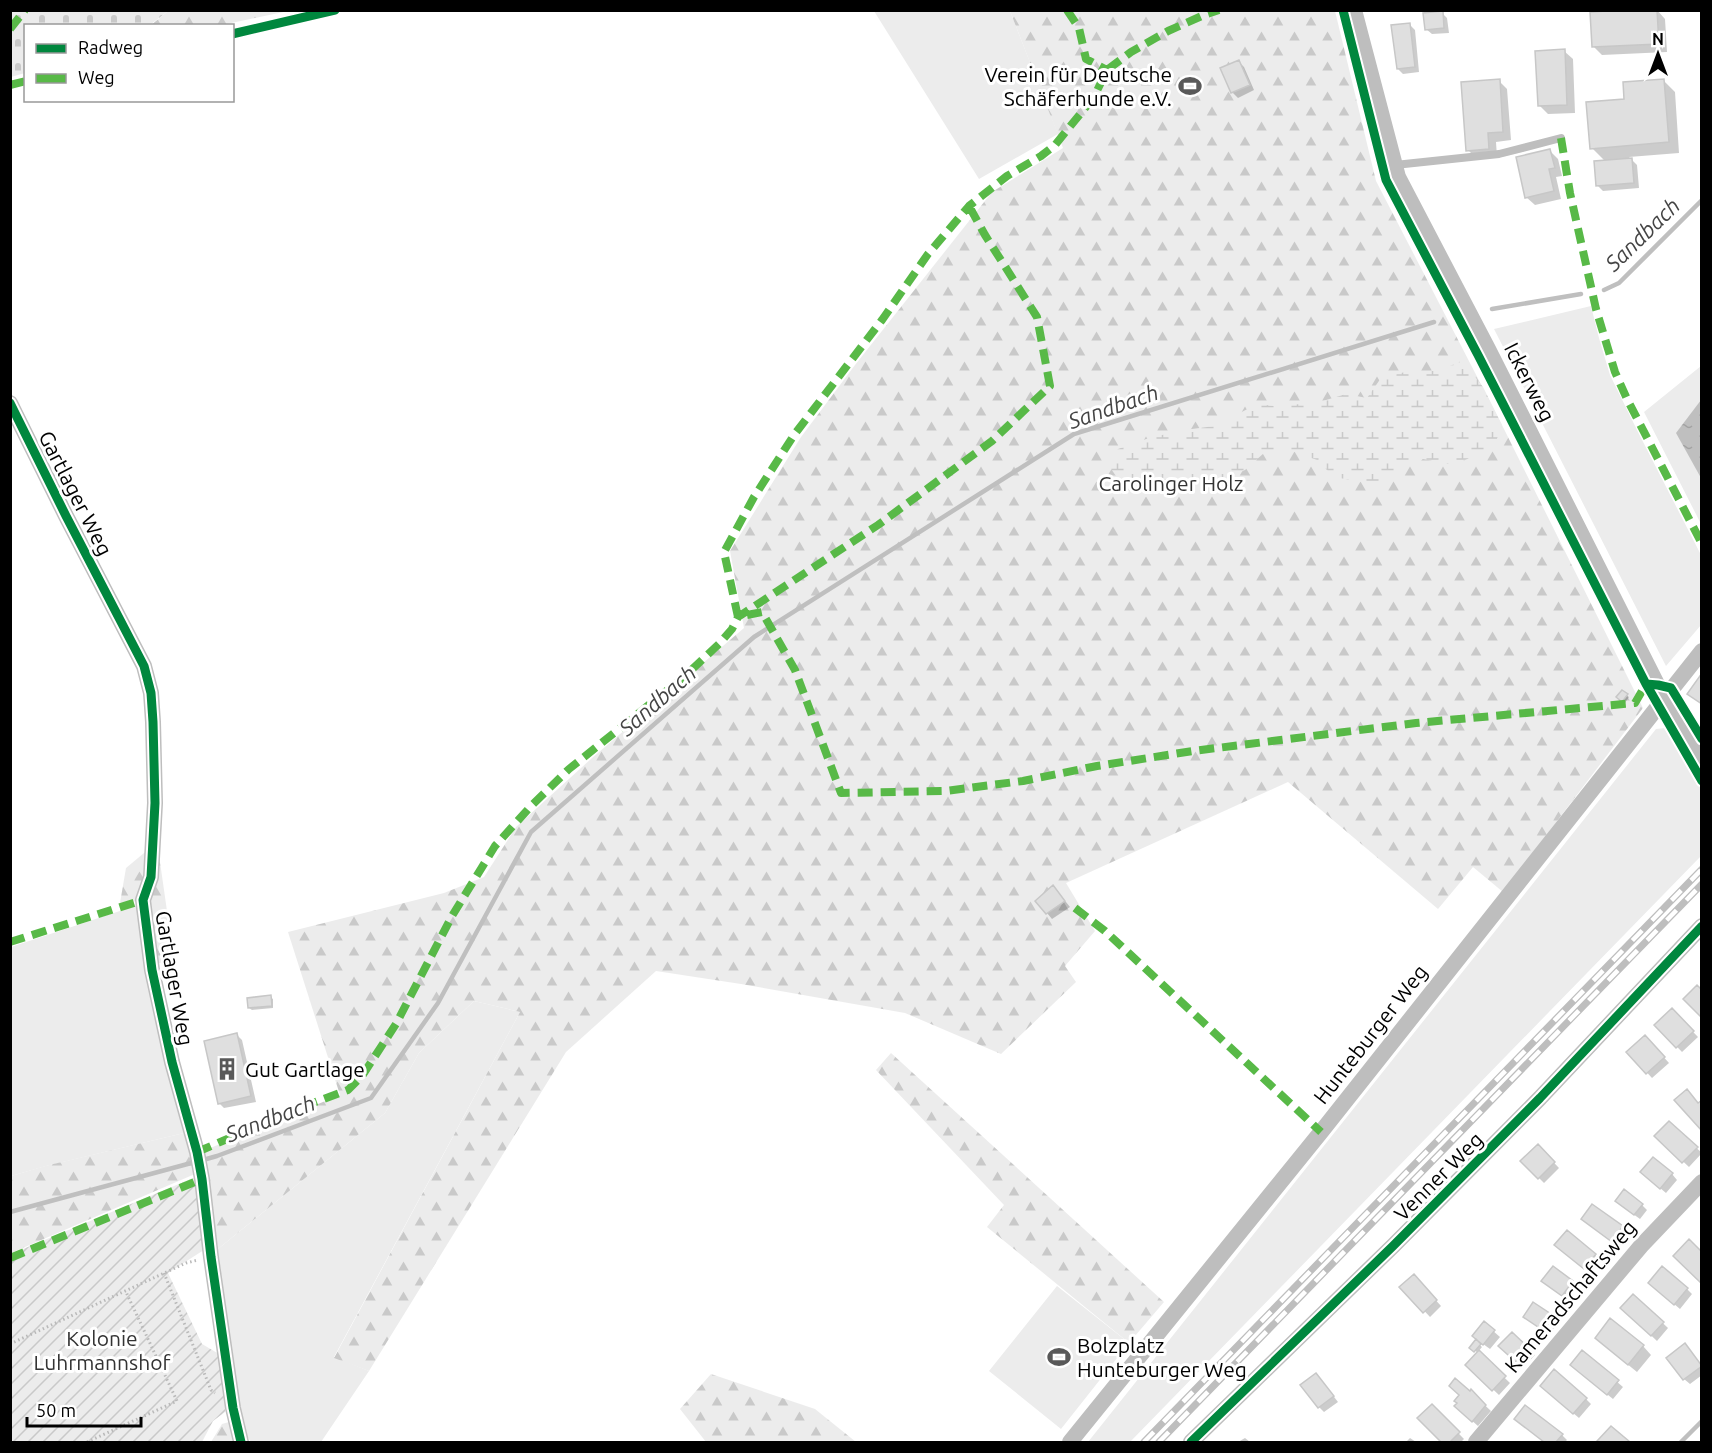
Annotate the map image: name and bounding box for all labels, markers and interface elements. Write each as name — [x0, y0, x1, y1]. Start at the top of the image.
legend — [24, 24, 234, 102]
north arrow — [1628, 24, 1688, 84]
text: N — [1652, 30, 1664, 48]
text: Radweg — [78, 37, 143, 57]
place label: Verein für Deutsche Schäferhunde e.V. — [985, 62, 1172, 110]
text: Weg — [78, 67, 115, 87]
sports icon: Verein für Deutsche Schäferhunde e.V. — [1177, 73, 1203, 99]
water label: Sandbach — [1599, 192, 1684, 276]
street label: Ickerweg — [1500, 339, 1560, 425]
water label: Sandbach — [1064, 379, 1161, 433]
street label: Gartlager Weg — [34, 427, 118, 559]
park label: Carolinger Holz — [1098, 471, 1244, 495]
water label: Sandbach — [613, 660, 701, 741]
street label: Gartlager Weg — [151, 909, 199, 1047]
street label: Hunteburger Weg — [1308, 960, 1432, 1108]
building icon: Gut Gartlage — [214, 1056, 240, 1082]
place label: Gut Gartlage — [245, 1057, 365, 1081]
water label: Sandbach — [221, 1090, 318, 1147]
street label: Venner Weg — [1389, 1127, 1487, 1225]
street label: Kameradschaftsweg — [1499, 1215, 1641, 1377]
park label: Kolonie Luhrmannshof — [34, 1326, 171, 1374]
place label: Bolzplatz Hunteburger Weg — [1077, 1333, 1247, 1381]
sports icon: Bolzplatz Hunteburger Weg — [1046, 1344, 1072, 1370]
scale bar — [27, 1390, 141, 1428]
text: 50 m — [36, 1400, 76, 1420]

